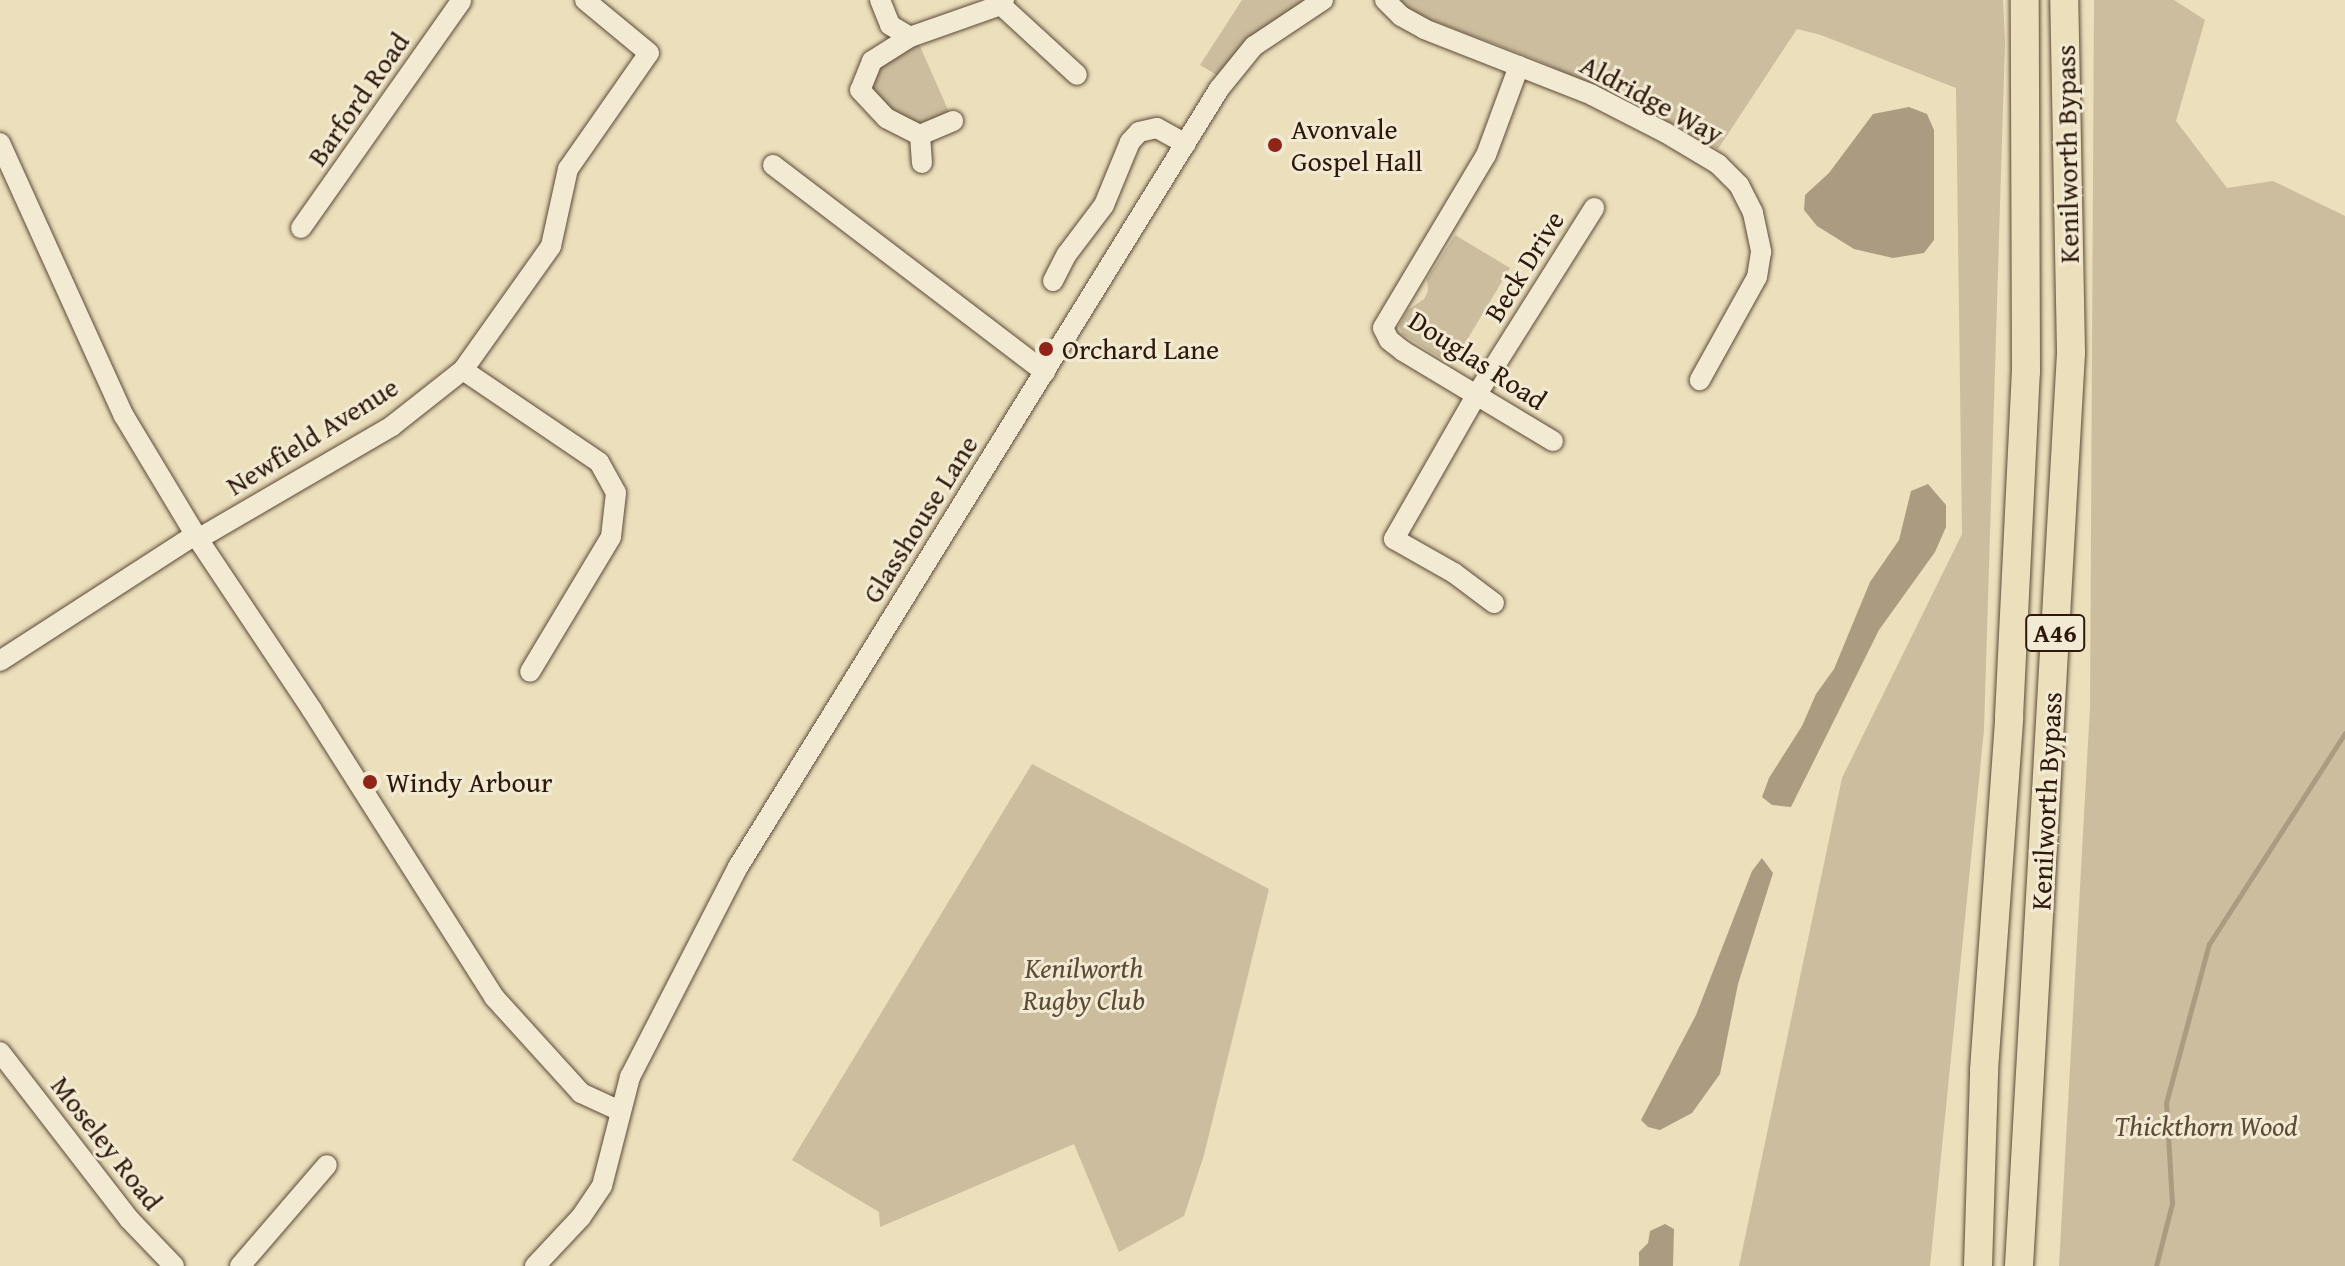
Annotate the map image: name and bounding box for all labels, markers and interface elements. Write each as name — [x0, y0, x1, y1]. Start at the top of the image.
street label: Barford Road — [300, 26, 416, 172]
street label: Kenilworth Bypass — [2048, 44, 2086, 264]
street label: Aldridge Way — [1575, 47, 1729, 151]
place label: Avonvale Gospel Hall — [1291, 112, 1423, 178]
marker: Avonvale Gospel Hall — [1266, 136, 1284, 154]
street label: Beck Drive — [1477, 204, 1571, 328]
street label: Douglas Road — [1403, 303, 1553, 417]
place label: Orchard Lane — [1062, 332, 1219, 366]
marker: Orchard Lane — [1037, 340, 1055, 358]
street label: Newfield Avenue — [220, 370, 404, 502]
street label: Glasshouse Lane — [855, 429, 985, 609]
road number: A46 — [2025, 611, 2085, 655]
street label: Kenilworth Bypass — [2024, 691, 2068, 911]
place label: Windy Arbour — [386, 765, 552, 799]
marker: Windy Arbour — [361, 773, 379, 791]
park label: Kenilworth Rugby Club — [1023, 951, 1145, 1017]
street label: Moseley Road — [44, 1069, 170, 1217]
park label: Thickthorn Wood — [2114, 1109, 2298, 1143]

